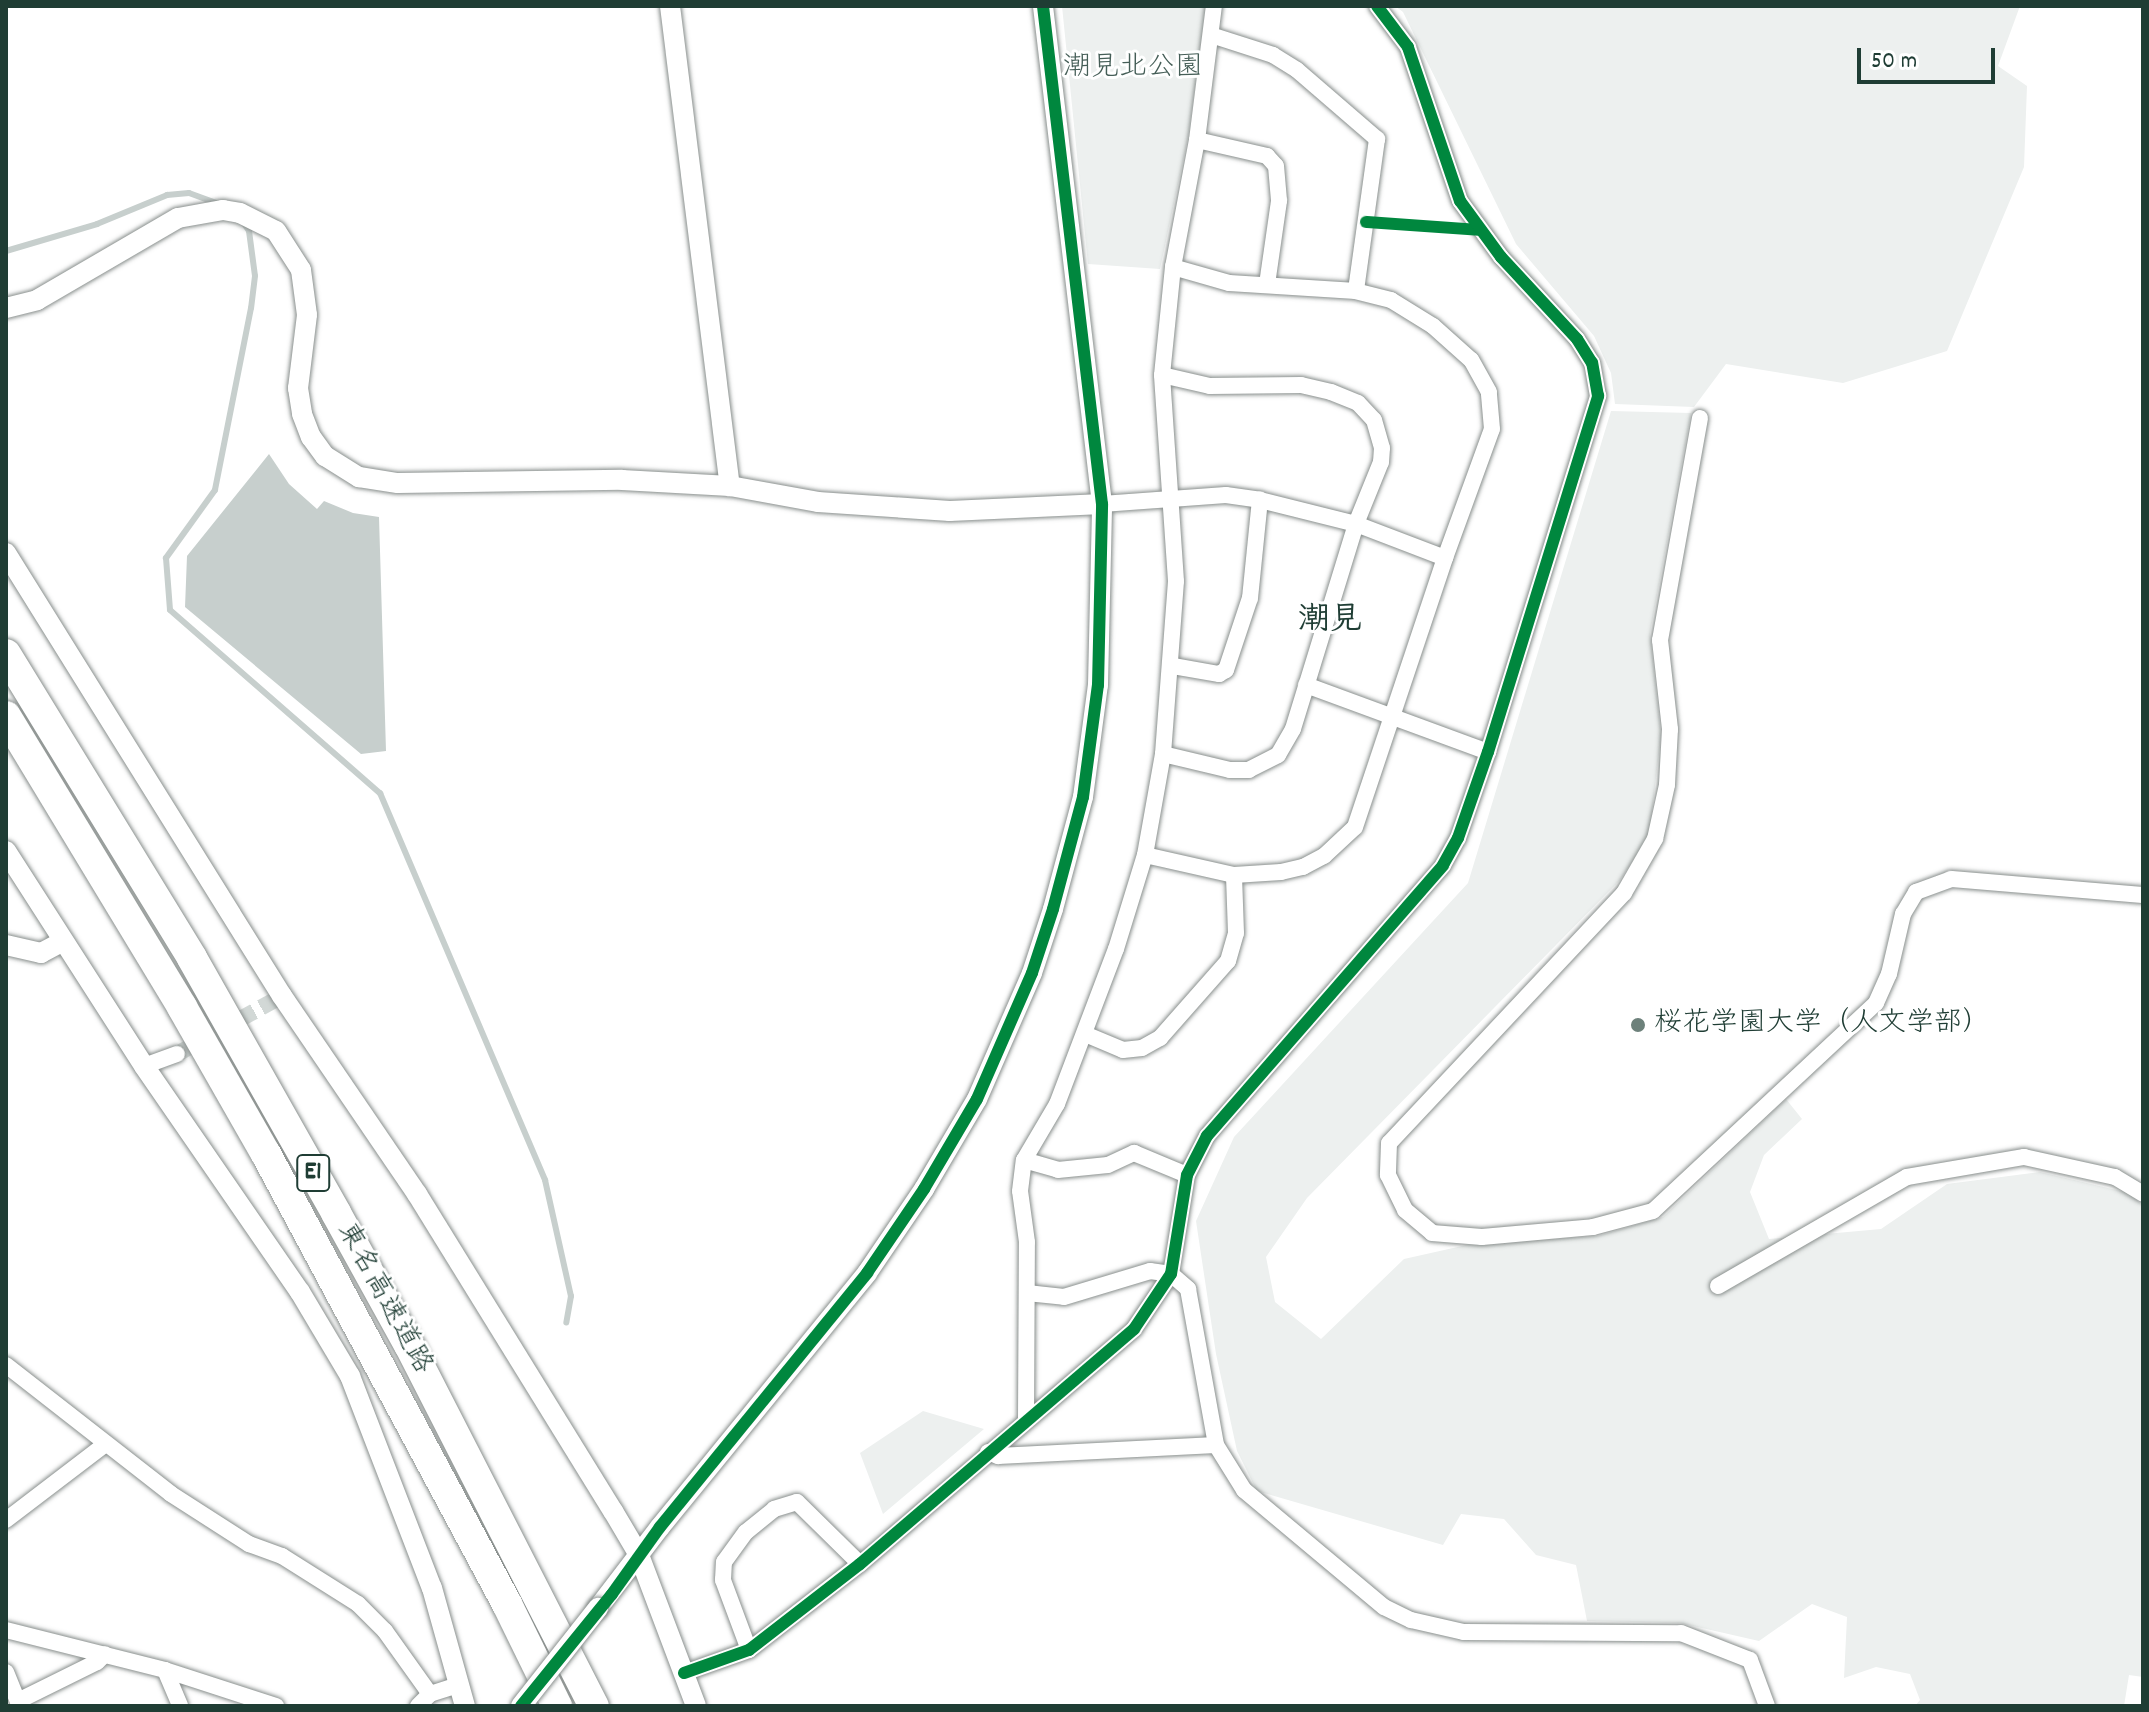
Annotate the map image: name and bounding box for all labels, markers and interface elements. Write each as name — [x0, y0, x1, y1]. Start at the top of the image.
scale bar — [1861, 32, 1999, 82]
text: 50 m — [1871, 45, 1917, 79]
park label: 潮見北公園 — [1063, 52, 1203, 86]
district label: 潮見 — [1298, 603, 1362, 641]
place label: 桜花学園大学（人文学部） — [1654, 1008, 1990, 1042]
marker: 桜花学園大学（人文学部） — [1629, 1016, 1647, 1034]
road number: E1 — [295, 1151, 331, 1195]
street label: 東名高速道路 — [328, 1217, 438, 1381]

